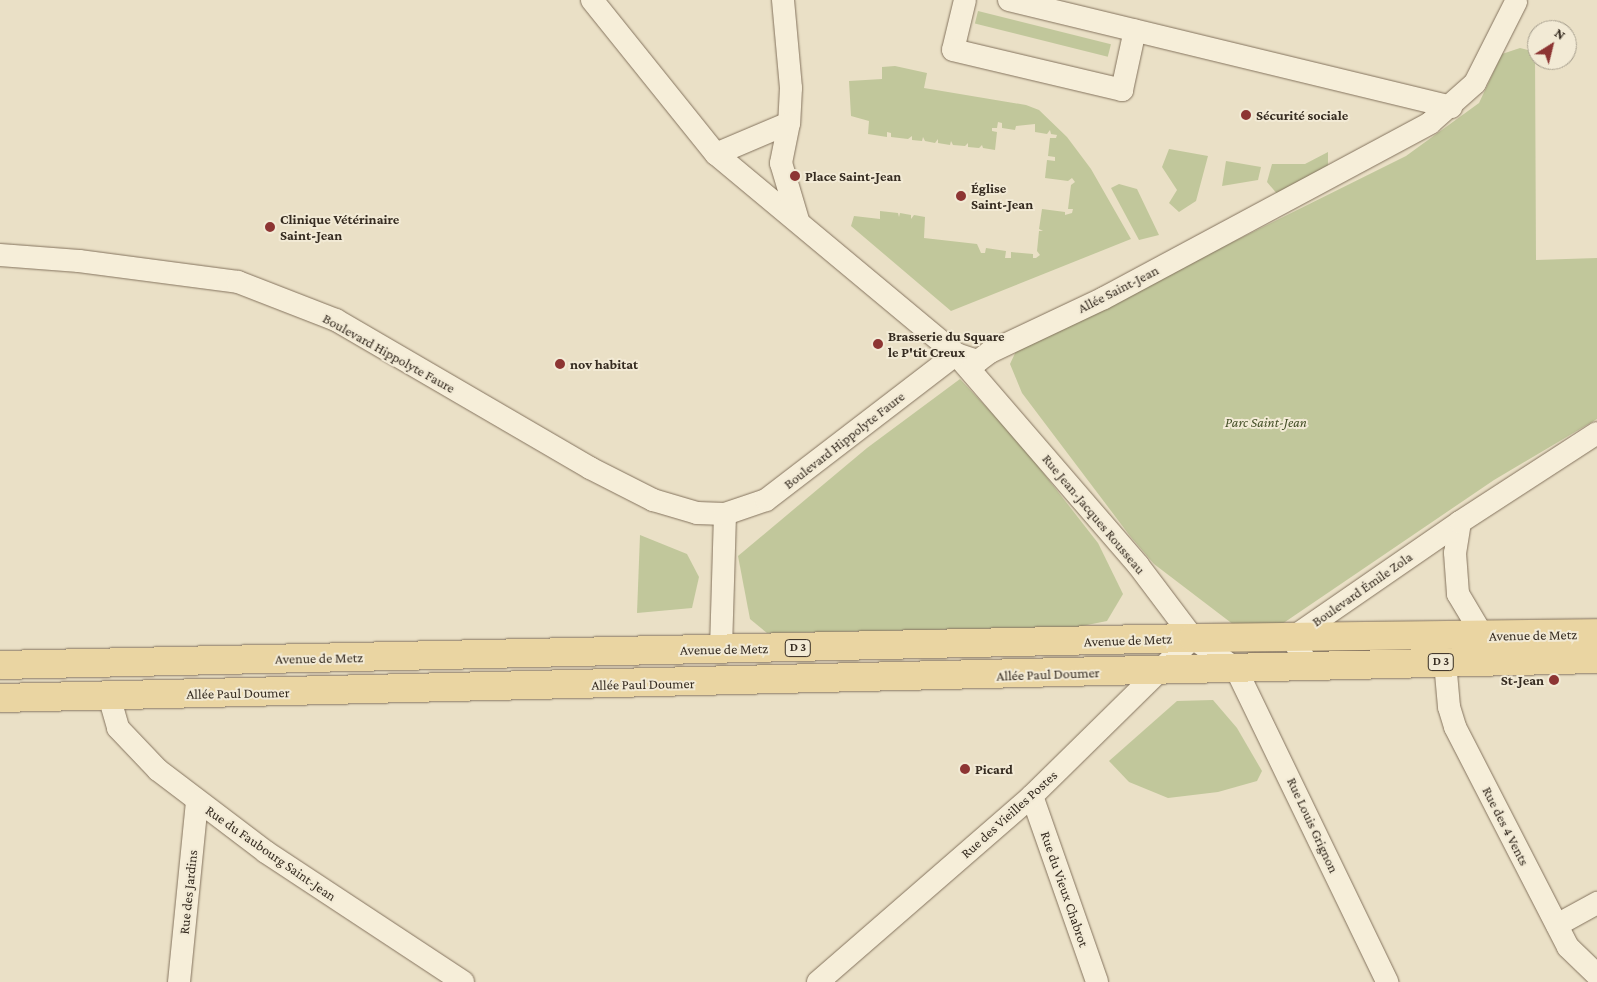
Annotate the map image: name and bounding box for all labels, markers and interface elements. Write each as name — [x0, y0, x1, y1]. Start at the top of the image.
north arrow — [1527, 20, 1577, 70]
text: N — [1552, 24, 1569, 43]
place label: Sécurité sociale — [1256, 107, 1348, 123]
marker: Sécurité sociale — [1240, 109, 1252, 121]
place label: Place Saint-Jean — [805, 168, 901, 184]
marker: Place Saint-Jean — [789, 170, 801, 182]
place label: Église Saint-Jean — [971, 180, 1033, 212]
marker: Église Saint-Jean — [955, 190, 967, 202]
place label: Clinique Vétérinaire Saint-Jean — [280, 211, 399, 243]
marker: Clinique Vétérinaire Saint-Jean — [264, 221, 276, 233]
street label: Allée Saint-Jean — [1075, 261, 1161, 317]
street label: Boulevard Hippolyte Faure — [320, 310, 458, 396]
place label: Brasserie du Square le P'tit Creux — [888, 328, 1004, 361]
marker: Brasserie du Square le P'tit Creux — [872, 338, 884, 350]
place label: nov habitat — [570, 356, 638, 372]
marker: nov habitat — [554, 358, 566, 370]
street label: Boulevard Hippolyte Faure — [780, 388, 908, 492]
park label: Parc Saint-Jean — [1225, 414, 1307, 430]
street label: Rue Jean-Jacques Rousseau — [1039, 451, 1149, 577]
street label: Boulevard Émile Zola — [1309, 548, 1415, 630]
street label: Avenue de Metz — [1489, 626, 1577, 644]
street label: Avenue de Metz — [1084, 630, 1172, 650]
road number: D 3 — [784, 638, 812, 658]
street label: Avenue de Metz — [680, 640, 768, 658]
street label: Avenue de Metz — [275, 649, 363, 667]
road number: D 3 — [1427, 652, 1455, 672]
street label: Allée Paul Doumer — [996, 664, 1100, 684]
place label: St-Jean — [1501, 672, 1544, 688]
marker: St-Jean — [1548, 674, 1560, 686]
street label: Allée Paul Doumer — [591, 675, 695, 693]
street label: Allée Paul Doumer — [186, 684, 290, 702]
place label: Picard — [975, 761, 1013, 777]
marker: Picard — [959, 763, 971, 775]
street label: Rue des Vieilles Postes — [957, 766, 1061, 862]
street label: Rue Louis Grignon — [1284, 775, 1342, 875]
street label: Rue des 4 Vents — [1479, 784, 1533, 868]
street label: Rue du Faubourg Saint-Jean — [202, 802, 340, 904]
street label: Rue du Vieux Chabrot — [1037, 829, 1093, 949]
street label: Rue des Jardins — [175, 849, 201, 935]

